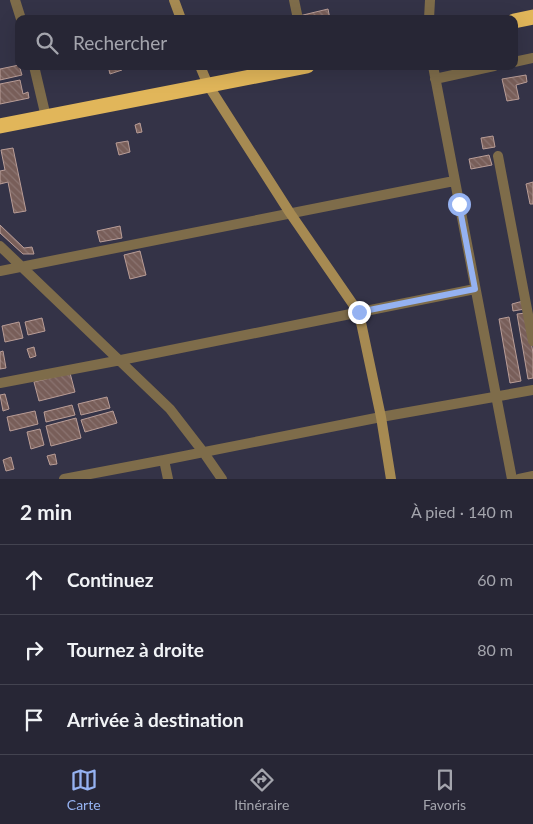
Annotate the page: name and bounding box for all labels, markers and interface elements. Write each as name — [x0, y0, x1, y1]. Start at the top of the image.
search box — [15, 15, 518, 70]
icon: search — [33, 29, 61, 57]
text: Rechercher — [73, 31, 167, 54]
route start — [448, 193, 471, 216]
route end — [348, 301, 371, 324]
text: 2 min — [20, 499, 72, 524]
text: À pied · 140 m — [411, 502, 513, 521]
icon: ahead — [20, 566, 48, 594]
text: Continuez — [67, 568, 153, 591]
text: 60 m — [477, 570, 513, 589]
icon: right — [20, 636, 48, 664]
text: Tournez à droite — [67, 638, 204, 661]
text: 80 m — [477, 640, 513, 659]
icon: arrive — [20, 706, 48, 734]
text: Arrivée à destination — [67, 708, 244, 731]
tab: Carte — [67, 766, 101, 813]
tab: Itinéraire — [234, 766, 289, 813]
tab: Favoris — [423, 766, 466, 813]

